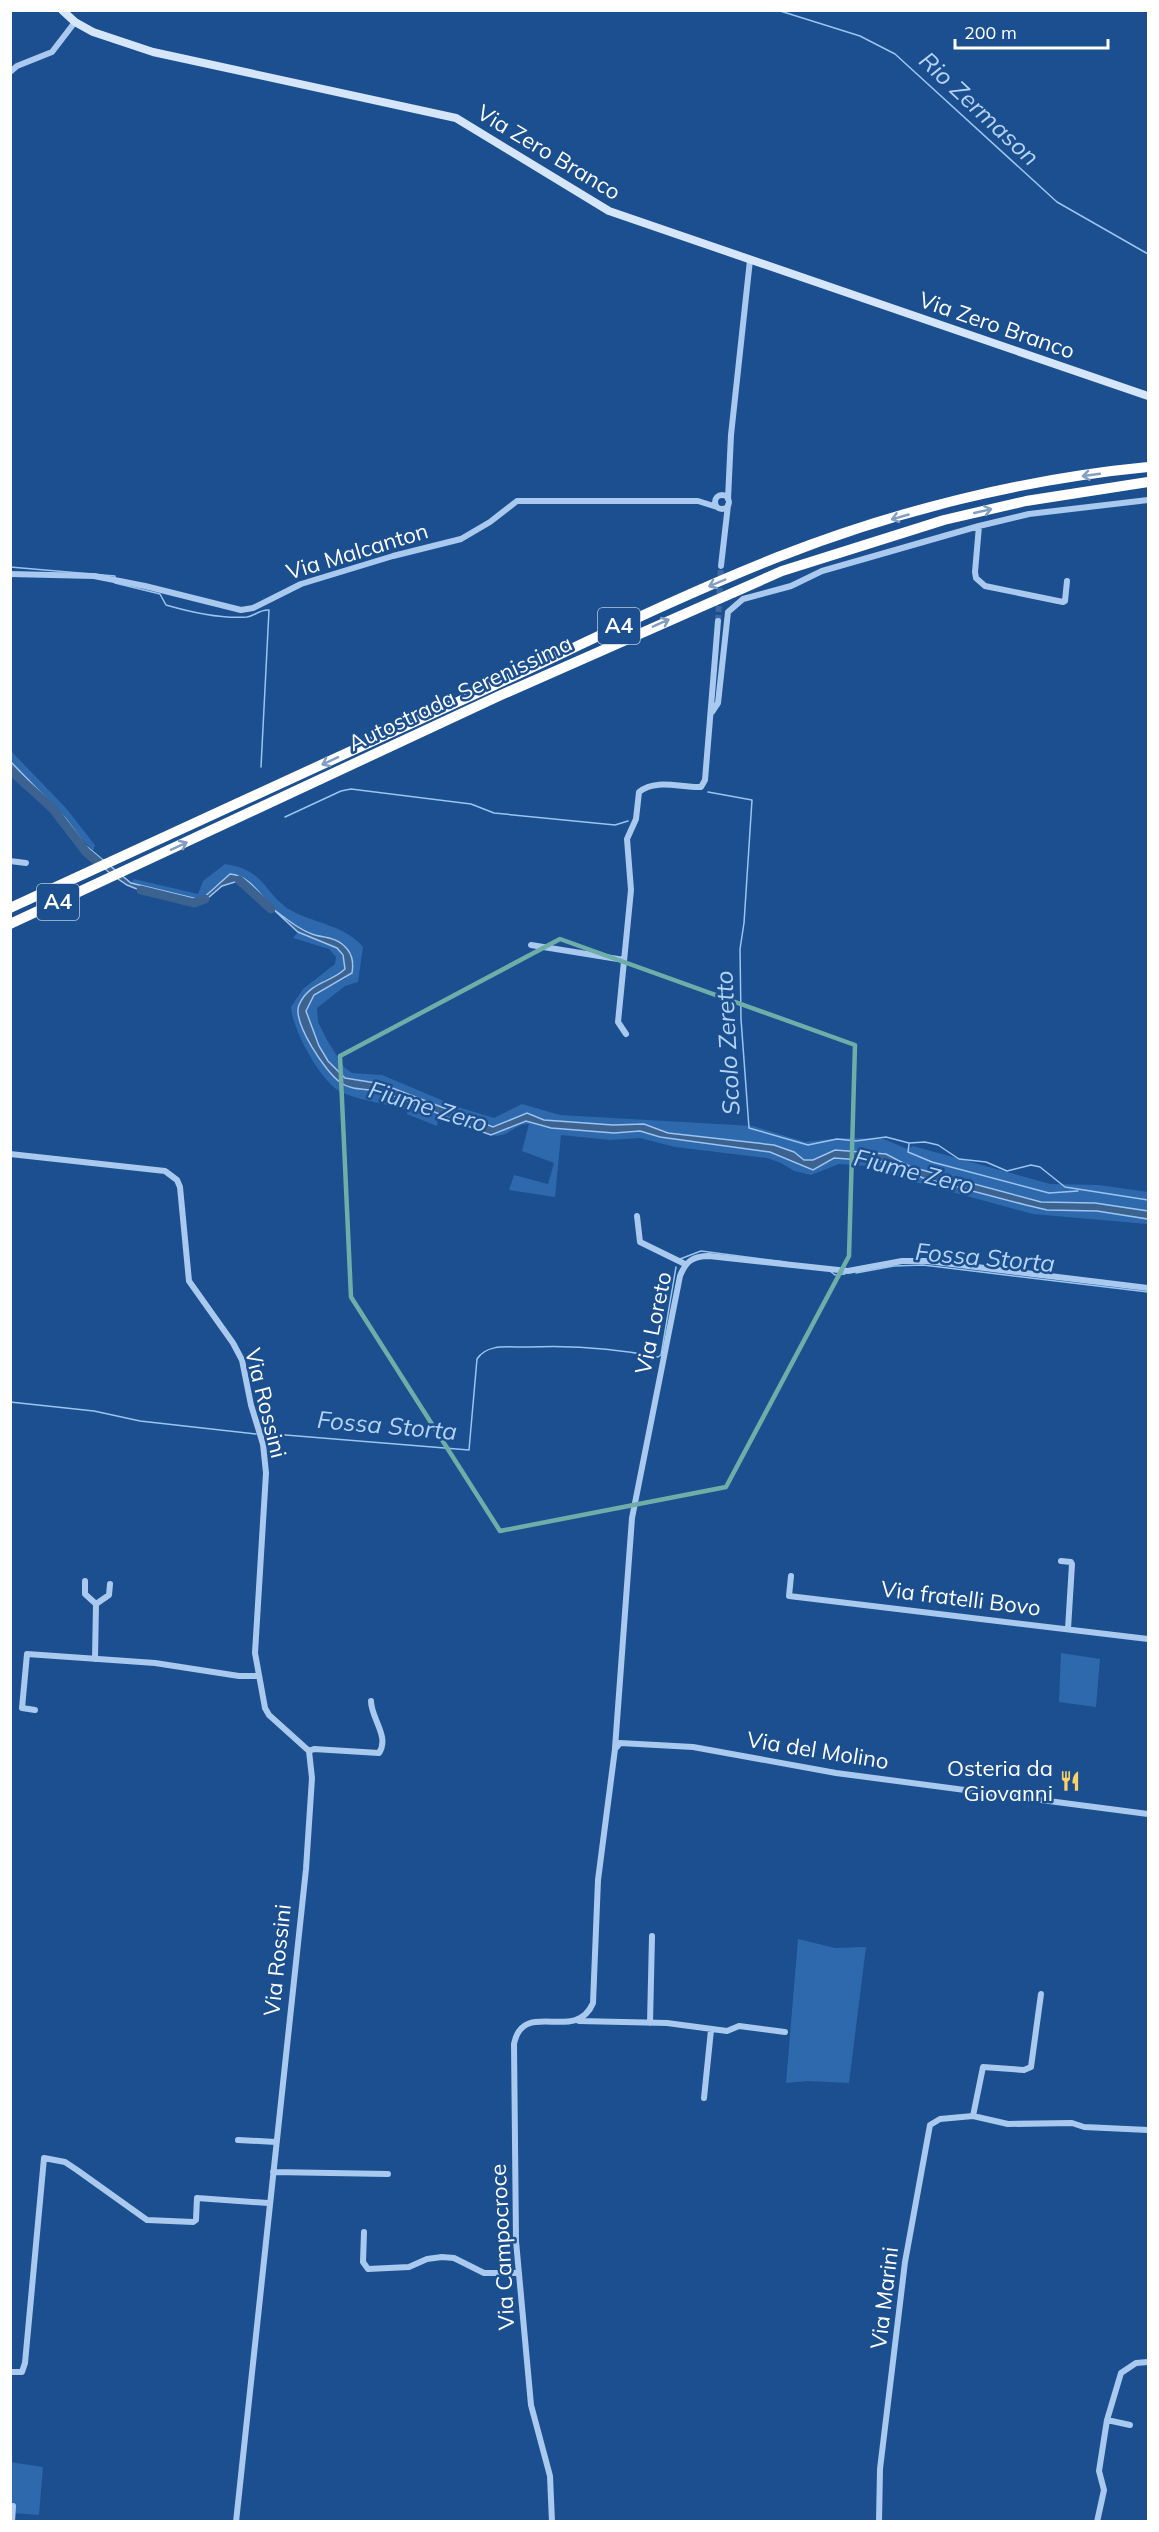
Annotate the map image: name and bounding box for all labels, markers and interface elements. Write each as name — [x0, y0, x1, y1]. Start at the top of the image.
scale bar — [955, 12, 1108, 50]
text: 200 m — [964, 21, 1017, 44]
water label: Rio Zermason — [913, 45, 1046, 171]
street label: Via Zero Branco — [472, 98, 626, 206]
street label: Via Zero Branco — [916, 285, 1078, 365]
one-way arrow — [1081, 469, 1101, 480]
one-way arrow — [973, 505, 993, 516]
one-way arrow — [891, 512, 910, 523]
street label: Via Malcanton — [283, 516, 431, 586]
one-way arrow — [708, 578, 727, 589]
road number: A4 — [598, 608, 640, 644]
one-way arrow — [651, 616, 669, 628]
street label: Autostrada Serenissima — [344, 629, 576, 757]
one-way arrow — [322, 755, 340, 767]
one-way arrow — [169, 839, 187, 851]
road number: A4 — [37, 884, 79, 920]
water label: Scolo Zeretto — [708, 970, 746, 1116]
water label: Fiume Zero — [365, 1074, 491, 1138]
water label: Fiume Zero — [851, 1142, 977, 1200]
water label: Fossa Storta — [914, 1236, 1056, 1278]
street label: Via Loreto — [629, 1269, 677, 1377]
street label: Via Rossini — [239, 1345, 293, 1461]
water label: Fossa Storta — [316, 1404, 458, 1446]
street label: Via fratelli Bovo — [880, 1574, 1042, 1622]
street label: Via del Molino — [745, 1725, 891, 1775]
place label: Osteria da Giovanni — [947, 1754, 1053, 1807]
restaurant icon: Osteria da Giovanni — [1058, 1769, 1082, 1793]
street label: Via Rossini — [257, 1903, 297, 2017]
street label: Via Campocroce — [484, 2163, 520, 2331]
street label: Via Marini — [864, 2245, 904, 2351]

